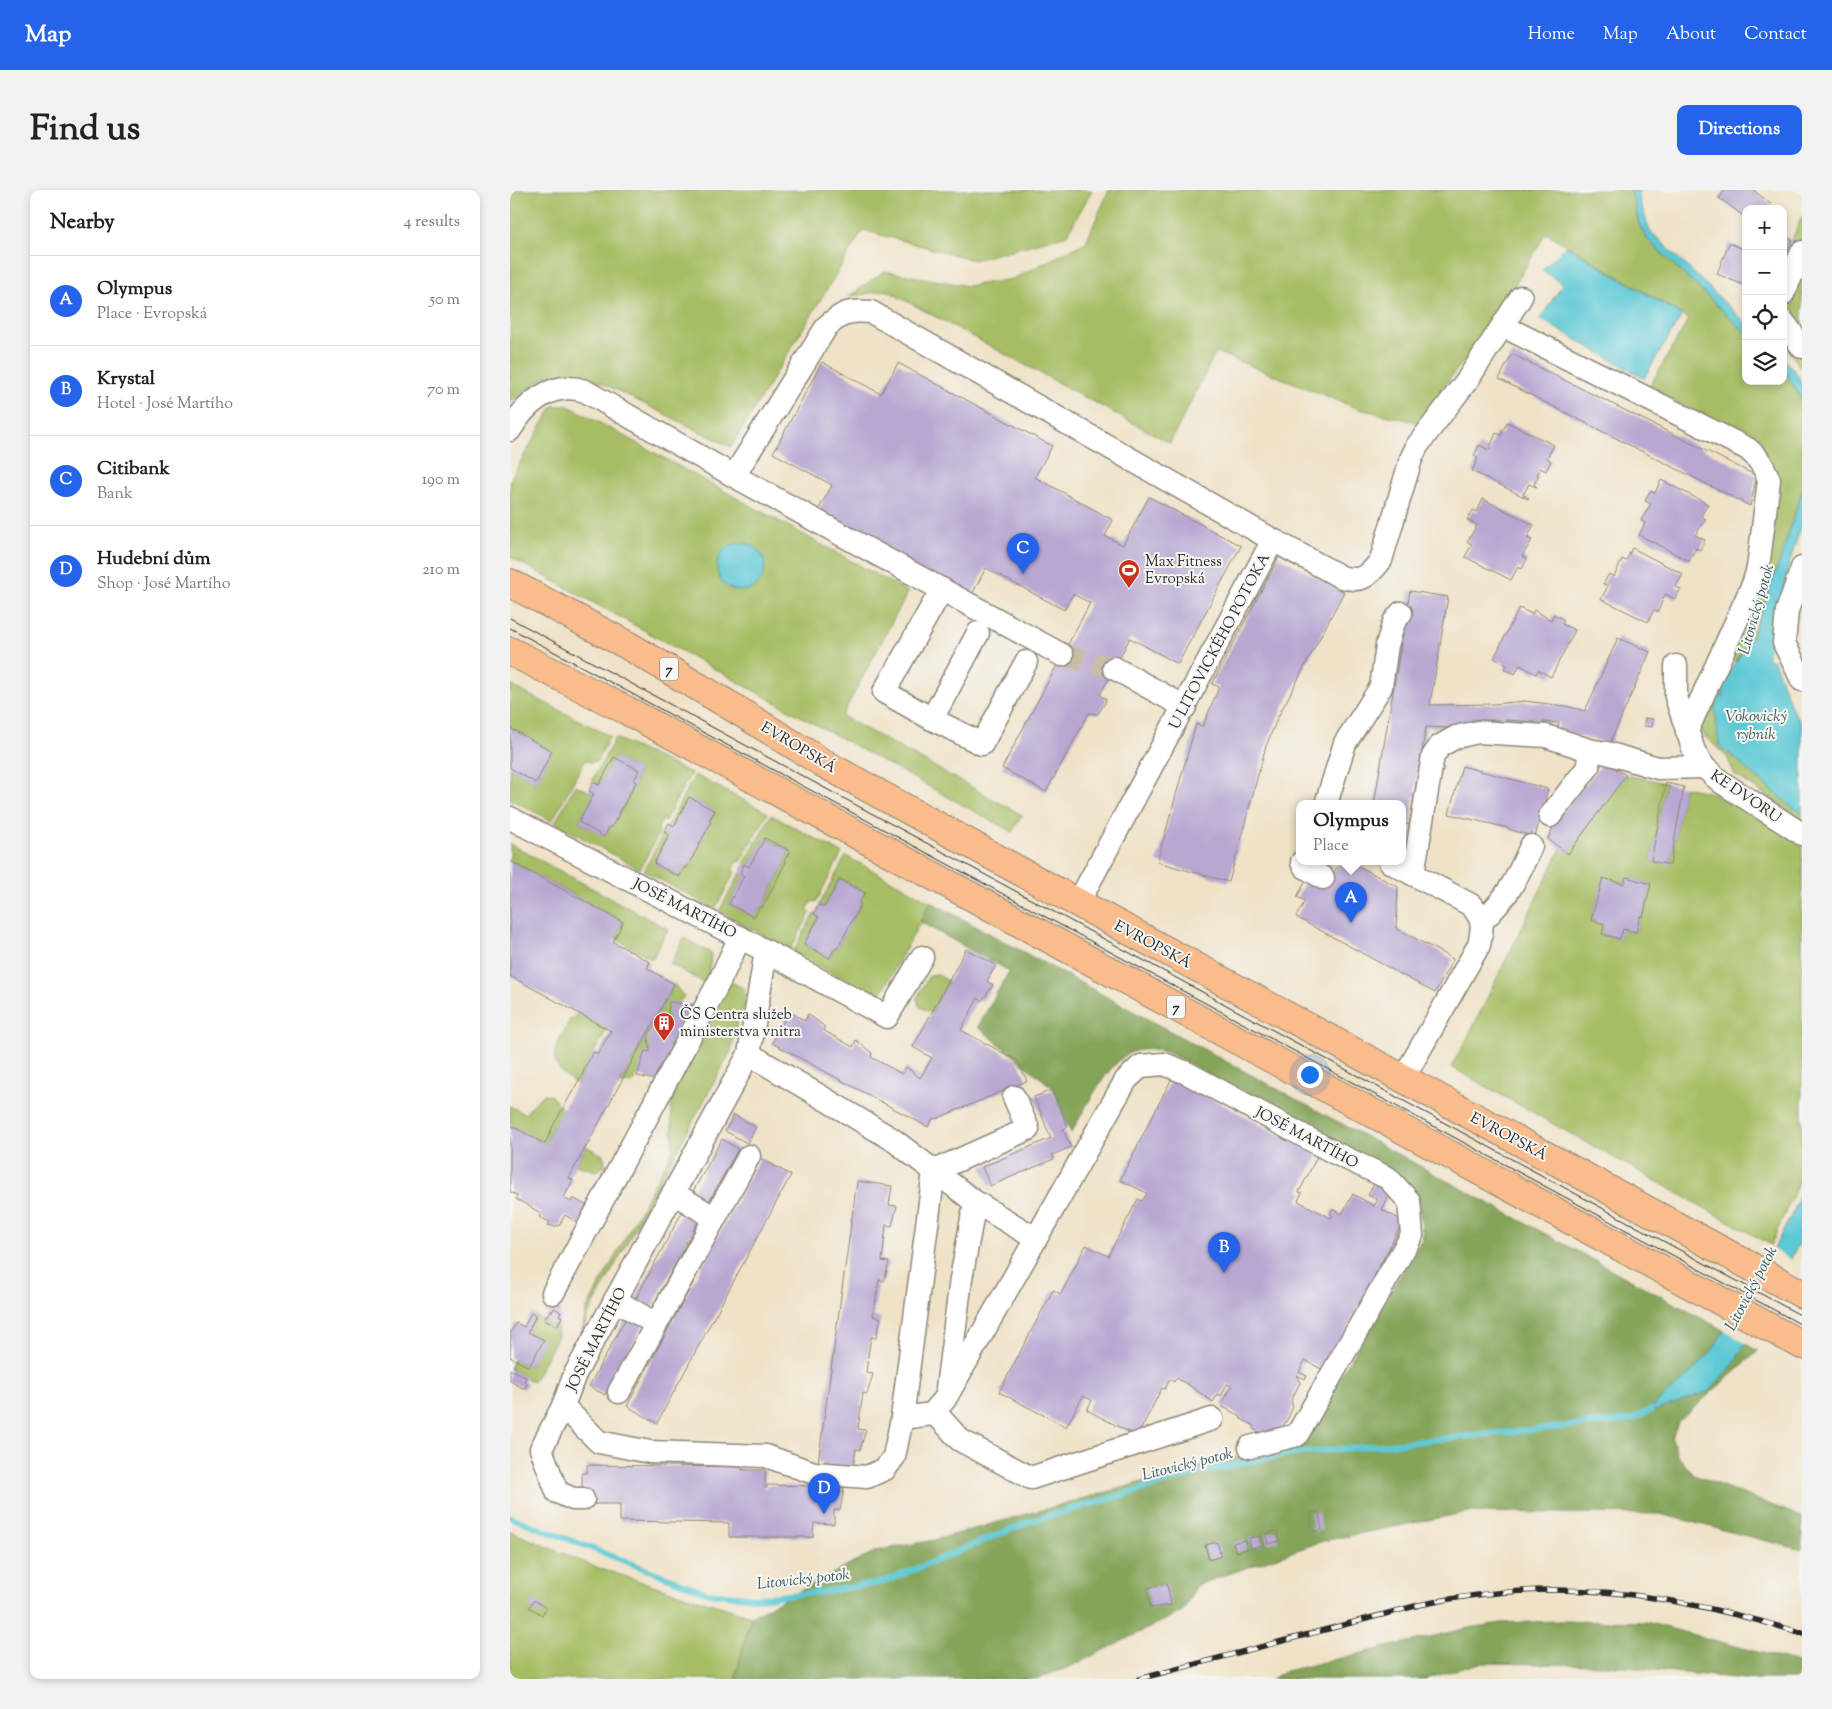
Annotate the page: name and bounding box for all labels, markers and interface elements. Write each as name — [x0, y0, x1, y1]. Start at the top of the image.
text: Map — [25, 18, 71, 52]
text: Home — [1528, 22, 1575, 48]
text: Map — [1603, 22, 1638, 48]
text: About — [1666, 22, 1716, 48]
text: Contact — [1744, 22, 1807, 48]
text: Find us — [30, 105, 140, 156]
button: Directions — [1677, 105, 1802, 155]
map controls — [1742, 205, 1787, 385]
button: + — [1742, 205, 1787, 250]
text: Nearby — [50, 208, 115, 238]
text: 4 results — [404, 211, 460, 234]
button: − — [1742, 250, 1787, 295]
text: Olympus — [97, 276, 172, 303]
text: A — [60, 289, 73, 312]
text: 50 m — [429, 289, 460, 312]
button: locate — [1742, 295, 1787, 340]
text: Place · Evropská — [97, 303, 207, 326]
button: layers — [1742, 340, 1787, 385]
text: Krystal — [97, 366, 155, 393]
text: B — [61, 379, 71, 402]
text: 70 m — [427, 379, 460, 402]
text: Hotel · José Martího — [97, 393, 233, 416]
text: Citibank — [97, 456, 170, 483]
text: C — [60, 469, 72, 492]
text: 190 m — [422, 469, 460, 492]
text: Bank — [97, 483, 133, 506]
pin: C — [1007, 533, 1039, 574]
text: Hudební dům — [97, 546, 210, 573]
street label: U LITOVICKÉHO POTOKA — [1164, 549, 1276, 734]
place label: Max Fitness Evropská — [1145, 552, 1222, 590]
sports icon: Max Fitness Evropská — [1117, 558, 1141, 589]
text: D — [60, 559, 72, 582]
text: 210 m — [422, 559, 460, 582]
water label: Litovický potok — [1734, 562, 1781, 658]
text: Shop · José Martího — [97, 573, 231, 596]
road number: 7 — [660, 658, 678, 680]
water label: Vokovický rybník — [1725, 706, 1787, 747]
street label: EVROPSKÁ — [756, 717, 840, 779]
street label: KE DVORU — [1706, 766, 1785, 829]
popup — [1296, 800, 1406, 865]
text: Olympus — [1313, 808, 1389, 835]
text: Place — [1313, 835, 1349, 858]
street label: JOSÉ MARTÍHO — [628, 873, 740, 945]
pin: A — [1335, 882, 1367, 923]
street label: EVROPSKÁ — [1110, 915, 1195, 974]
road number: 7 — [1167, 996, 1185, 1019]
place label: ČS Centra služeb ministerstva vnitra — [680, 1004, 801, 1043]
building icon: ČS Centra služeb ministerstva vnitra — [652, 1011, 676, 1042]
your location — [1297, 1062, 1323, 1088]
street label: JOSÉ MARTÍHO — [1250, 1101, 1362, 1174]
street label: EVROPSKÁ — [1466, 1107, 1551, 1166]
pin: B — [1208, 1232, 1240, 1273]
water label: Litovický potok — [1720, 1243, 1784, 1336]
street label: JOSÉ MARTÍHO — [561, 1284, 633, 1396]
water label: Litovický potok — [1140, 1443, 1236, 1488]
pin: D — [808, 1473, 840, 1514]
water label: Litovický potok — [756, 1564, 851, 1597]

